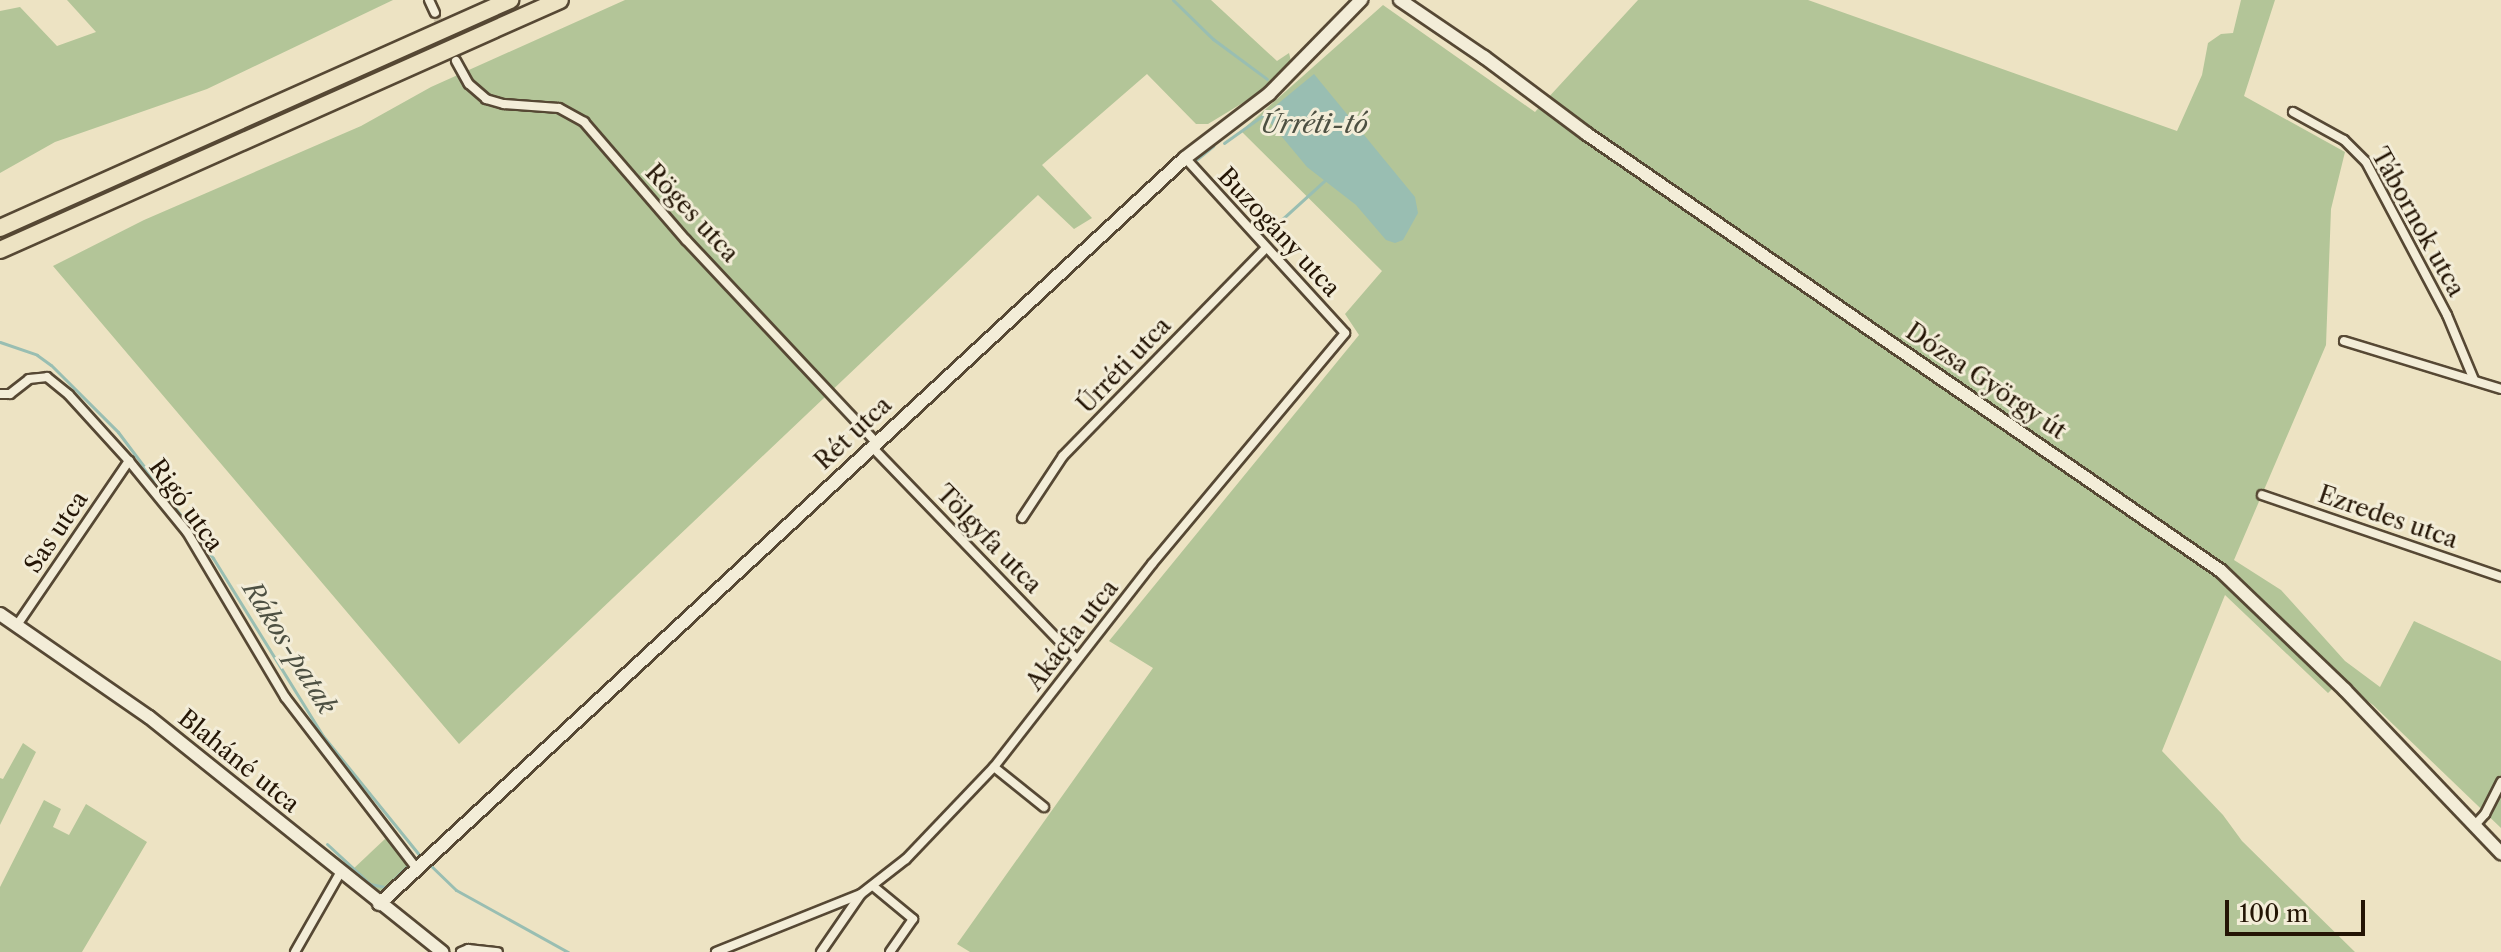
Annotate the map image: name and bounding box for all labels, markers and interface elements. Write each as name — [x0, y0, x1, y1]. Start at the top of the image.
water label: Úrréti-tó — [1260, 109, 1368, 141]
street label: Tábornok utca — [2365, 142, 2471, 302]
street label: Röges utca — [639, 158, 745, 268]
street label: Buzogány utca — [1212, 161, 1346, 303]
street label: Úrréti utca — [1071, 311, 1177, 419]
street label: Dózsa György út — [1900, 316, 2072, 446]
street label: Rét utca — [809, 390, 897, 476]
street label: Rigó utca — [143, 453, 229, 557]
street label: Tölgyfa utca — [930, 479, 1048, 599]
street label: Ezredes utca — [2314, 480, 2462, 554]
street label: Sas utca — [18, 486, 94, 578]
street label: Akácfa utca — [1020, 574, 1124, 696]
water label: Rákos-patak — [236, 576, 342, 720]
street label: Blaháné utca — [173, 703, 305, 819]
scale bar — [2229, 884, 2369, 934]
text: 100 m — [2239, 899, 2308, 928]

